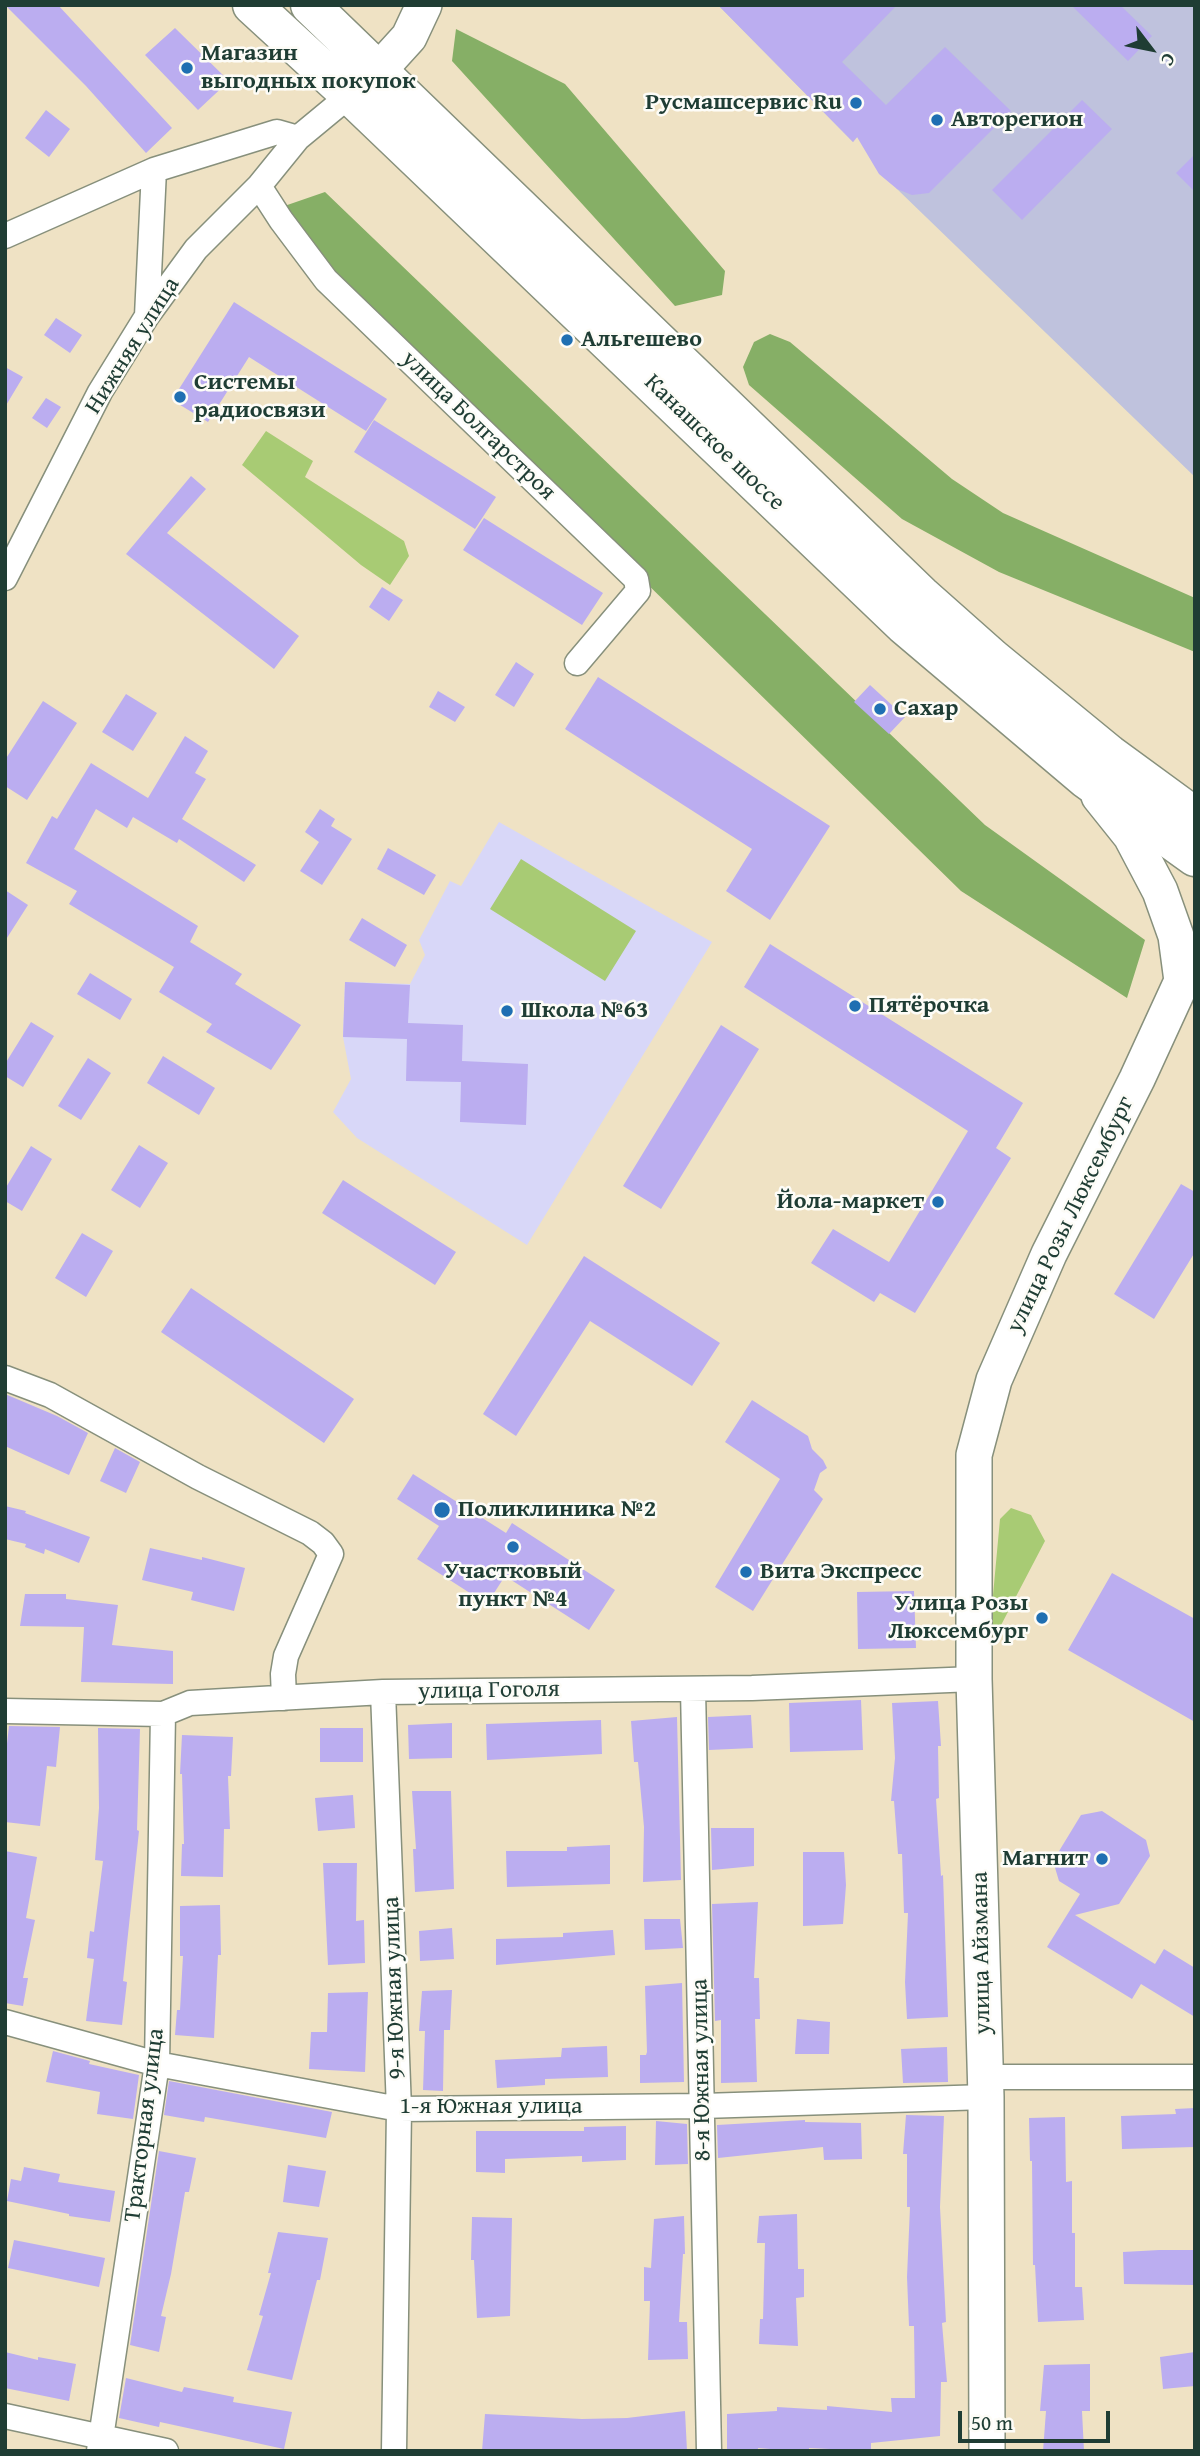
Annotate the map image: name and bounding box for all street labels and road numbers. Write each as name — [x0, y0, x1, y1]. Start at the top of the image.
street label: Нижняя улица — [79, 272, 187, 420]
street label: улица Болгарстроя — [395, 345, 561, 507]
street label: Канашское шоссе — [638, 369, 790, 517]
street label: улица Розы Люксембург — [1001, 1092, 1141, 1338]
street label: улица Гоголя — [418, 1675, 560, 1707]
street label: улица Айзмана — [966, 1871, 998, 2035]
street label: 9-я Южная улица — [377, 1896, 413, 2080]
street label: 8-я Южная улица — [686, 1978, 718, 2162]
street label: Тракторная улица — [119, 2027, 171, 2223]
street label: 1-я Южная улица — [400, 2093, 582, 2121]

